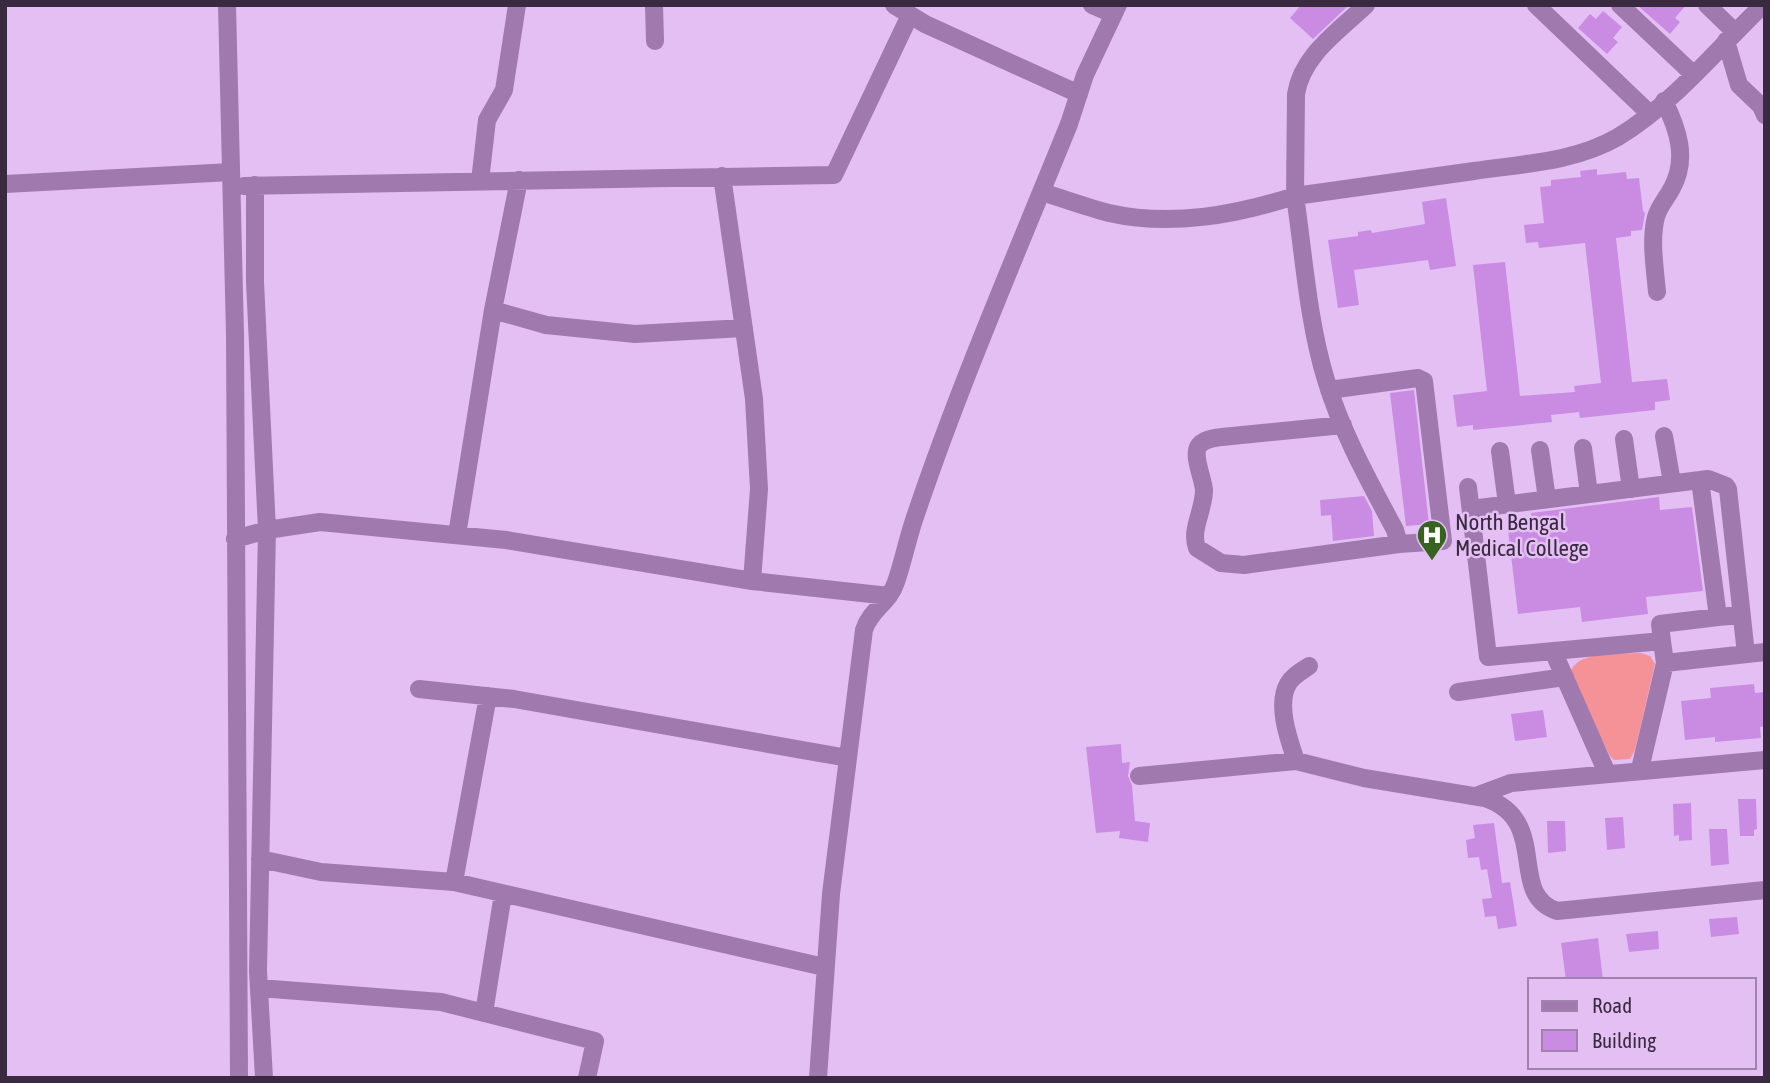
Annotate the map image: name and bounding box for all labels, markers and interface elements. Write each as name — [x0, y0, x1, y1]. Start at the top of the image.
place label: North Bengal Medical College — [1455, 509, 1589, 561]
hospital icon: North Bengal Medical College — [1415, 518, 1449, 562]
legend — [1528, 978, 1756, 1069]
text: Road — [1592, 993, 1632, 1017]
text: Building — [1592, 1028, 1656, 1052]

